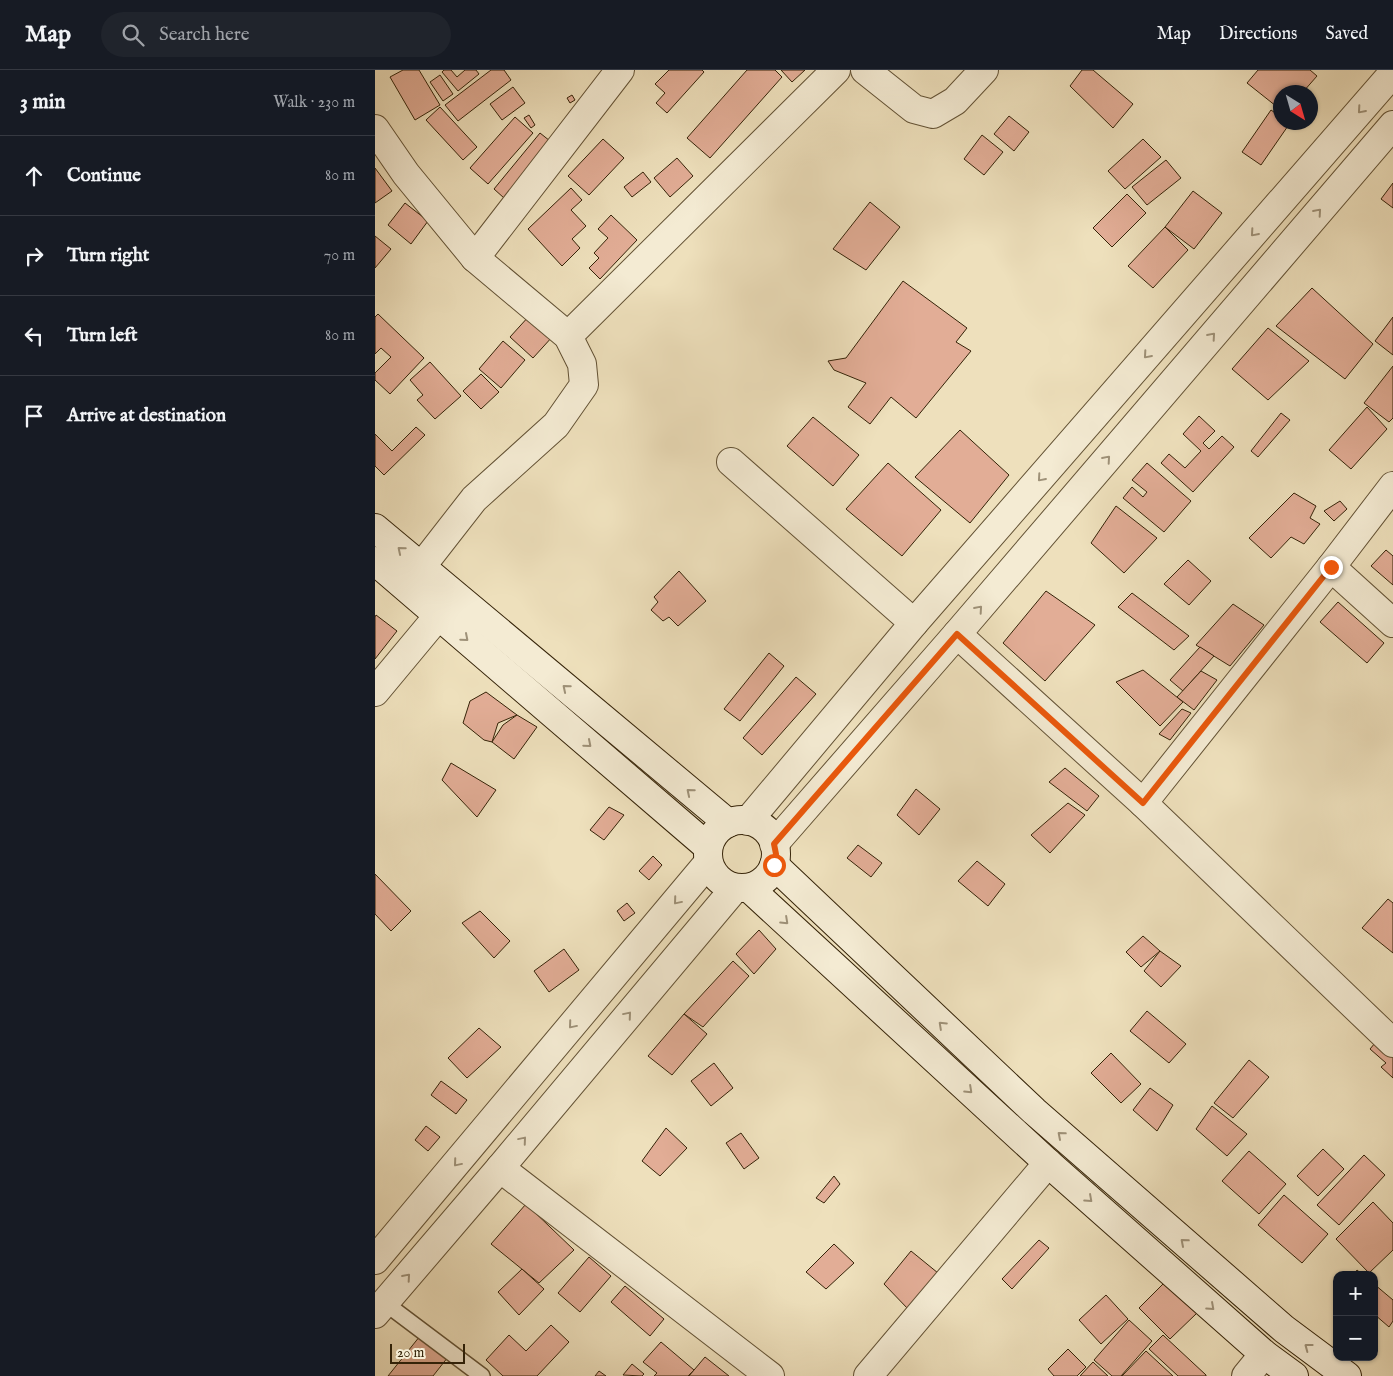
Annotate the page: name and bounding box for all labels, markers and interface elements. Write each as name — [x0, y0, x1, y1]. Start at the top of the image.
search box — [101, 12, 451, 57]
text: Map — [25, 19, 71, 50]
icon: search — [119, 21, 147, 49]
text: Search here — [159, 23, 250, 47]
text: Map — [1157, 23, 1191, 46]
text: Directions — [1219, 23, 1297, 46]
text: Saved — [1325, 23, 1368, 46]
north arrow — [1273, 85, 1318, 130]
text: 3 min — [20, 89, 65, 116]
text: Walk · 230 m — [273, 93, 355, 113]
one-way arrow — [1358, 105, 1367, 114]
icon: ahead — [20, 162, 48, 190]
text: Continue — [67, 164, 141, 188]
text: 80 m — [325, 166, 355, 186]
one-way arrow — [1312, 209, 1321, 218]
one-way arrow — [1251, 227, 1260, 236]
icon: right — [20, 242, 48, 270]
text: Turn right — [67, 244, 149, 268]
text: 70 m — [324, 246, 355, 266]
icon: left — [20, 322, 48, 350]
text: Turn left — [67, 324, 138, 348]
text: 80 m — [325, 326, 355, 346]
one-way arrow — [1207, 332, 1216, 341]
one-way arrow — [1144, 350, 1153, 359]
icon: arrive — [20, 402, 48, 430]
text: Arrive at destination — [67, 404, 226, 428]
one-way arrow — [1101, 456, 1110, 465]
one-way arrow — [1037, 472, 1046, 481]
one-way arrow — [397, 547, 406, 556]
route end — [1320, 556, 1343, 579]
one-way arrow — [973, 606, 982, 615]
one-way arrow — [460, 632, 469, 641]
one-way arrow — [562, 684, 571, 693]
one-way arrow — [583, 738, 592, 747]
one-way arrow — [687, 789, 696, 798]
route start — [763, 854, 786, 877]
one-way arrow — [674, 895, 683, 904]
one-way arrow — [779, 915, 788, 924]
one-way arrow — [622, 1012, 631, 1021]
one-way arrow — [570, 1019, 578, 1028]
one-way arrow — [939, 1022, 948, 1031]
one-way arrow — [963, 1084, 972, 1093]
one-way arrow — [1058, 1132, 1067, 1141]
one-way arrow — [518, 1137, 526, 1146]
one-way arrow — [454, 1157, 462, 1166]
one-way arrow — [1083, 1193, 1092, 1202]
one-way arrow — [1181, 1239, 1190, 1248]
map controls — [1333, 1271, 1378, 1361]
button: + — [1333, 1271, 1378, 1316]
one-way arrow — [401, 1274, 409, 1283]
one-way arrow — [1205, 1301, 1214, 1310]
button: − — [1333, 1316, 1378, 1361]
scale bar — [390, 1341, 465, 1364]
text: 20 m — [397, 1344, 424, 1362]
one-way arrow — [1304, 1344, 1314, 1353]

